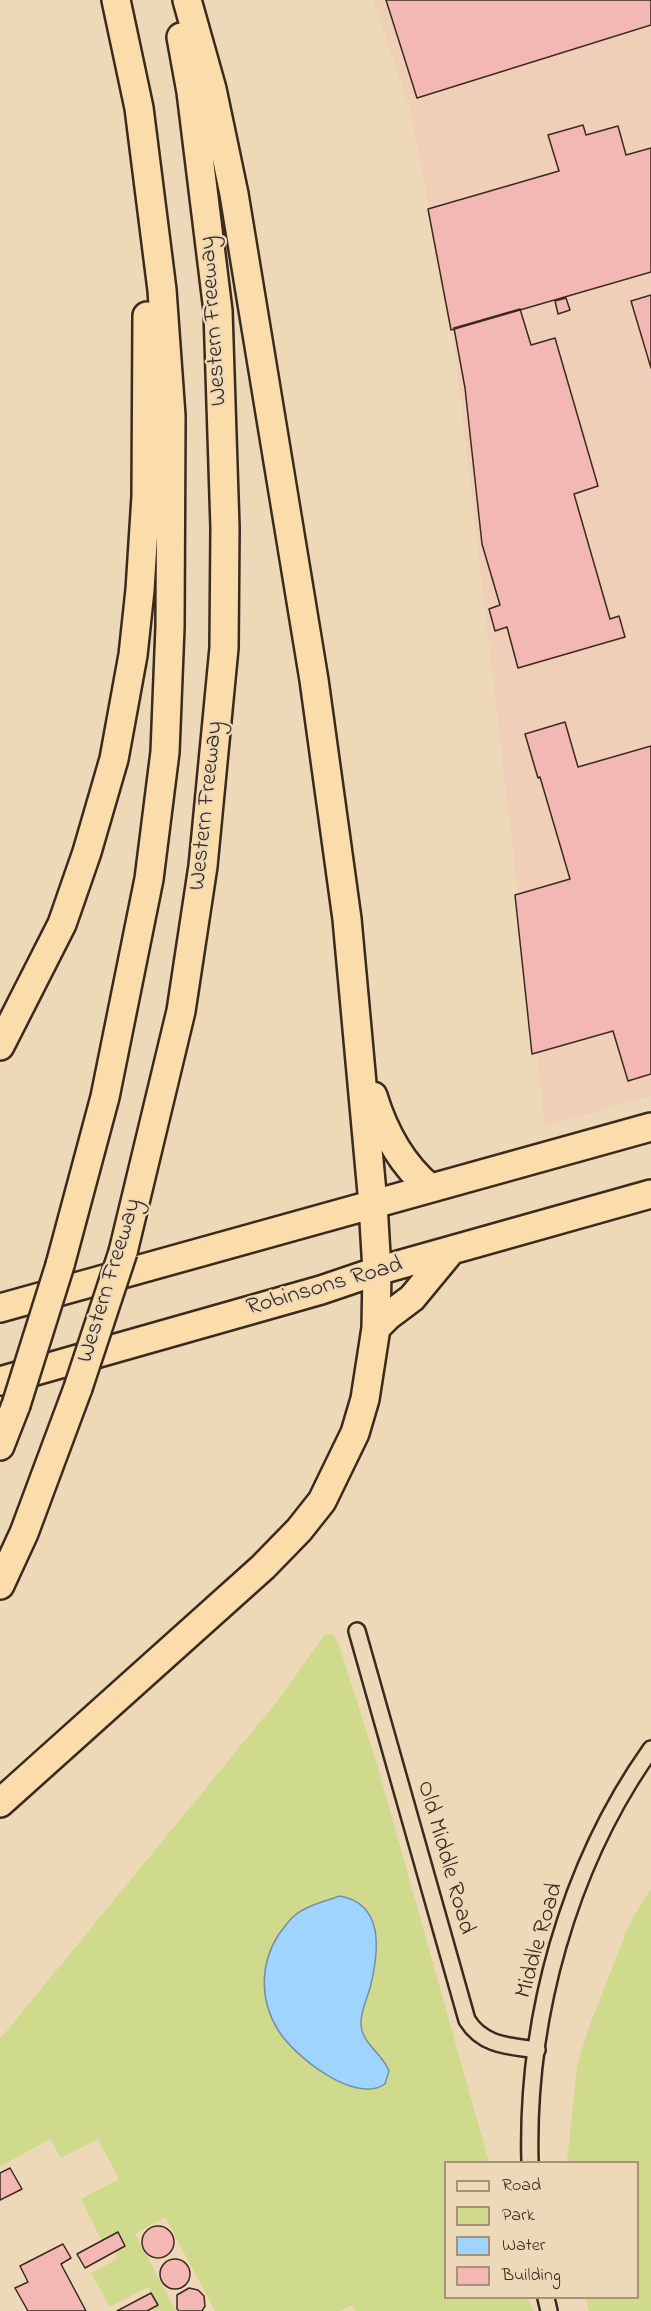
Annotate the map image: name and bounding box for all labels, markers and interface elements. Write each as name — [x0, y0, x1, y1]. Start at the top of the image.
street label: Western Freeway — [195, 235, 235, 407]
street label: Western Freeway — [185, 720, 231, 892]
street label: Western Freeway — [72, 1195, 150, 1367]
street label: Robinsons Road — [244, 1252, 406, 1324]
street label: Old Middle Road — [408, 1778, 480, 1938]
street label: Middle Road — [511, 1880, 571, 2002]
legend — [444, 2161, 639, 2299]
text: Road — [502, 2173, 541, 2199]
text: Park — [502, 2203, 535, 2229]
text: Water — [502, 2233, 545, 2259]
text: Building — [502, 2263, 561, 2289]

